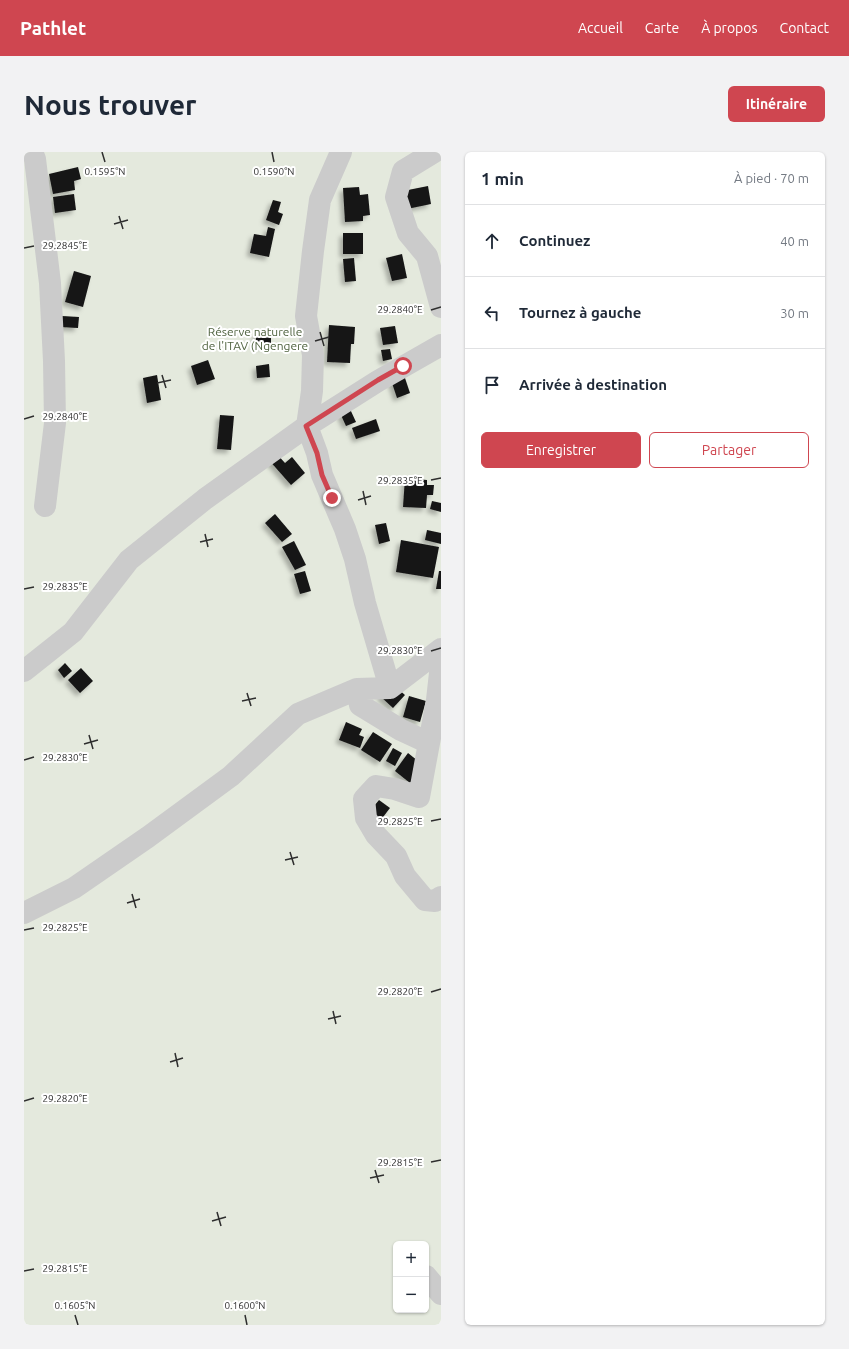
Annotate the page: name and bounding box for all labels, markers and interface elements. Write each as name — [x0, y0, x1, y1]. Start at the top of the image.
text: Pathlet — [20, 17, 86, 39]
text: Accueil — [578, 20, 623, 36]
text: Carte — [645, 20, 679, 36]
text: À propos — [701, 20, 758, 36]
text: Contact — [780, 20, 829, 36]
button: Itinéraire — [728, 86, 825, 122]
text: Nous trouver — [24, 89, 197, 120]
text: 0.1595°N — [84, 166, 126, 177]
text: 0.1590°N — [253, 166, 295, 177]
text: 1 min — [481, 169, 524, 188]
text: À pied · 70 m — [734, 171, 809, 185]
icon: ahead — [481, 230, 503, 252]
text: Continuez — [519, 232, 590, 249]
text: 40 m — [780, 234, 809, 248]
text: 29.2845°E — [42, 240, 88, 251]
icon: left — [481, 302, 503, 324]
text: 29.2840°E — [377, 304, 423, 315]
text: Tournez à gauche — [519, 304, 642, 321]
text: 30 m — [780, 306, 809, 320]
park label: Réserve naturelle de l'ITAV (Ngengere — [202, 325, 308, 353]
route start — [394, 357, 412, 375]
icon: arrive — [481, 374, 503, 396]
text: Arrivée à destination — [519, 376, 667, 393]
text: 29.2840°E — [42, 411, 88, 422]
button: Enregistrer — [481, 432, 641, 468]
button: Partager — [649, 432, 809, 468]
text: 29.2835°E — [377, 475, 423, 486]
route end — [323, 489, 341, 507]
text: 29.2835°E — [42, 581, 88, 592]
text: 29.2830°E — [377, 645, 423, 656]
text: 29.2830°E — [42, 752, 88, 763]
text: 29.2825°E — [377, 816, 423, 827]
text: 29.2825°E — [42, 922, 88, 933]
text: 29.2820°E — [377, 986, 423, 997]
text: 29.2820°E — [42, 1093, 88, 1104]
text: 29.2815°E — [377, 1157, 423, 1168]
map controls — [393, 1241, 429, 1313]
button: + — [393, 1241, 429, 1277]
text: 29.2815°E — [42, 1263, 88, 1274]
button: − — [393, 1277, 429, 1313]
text: 0.1605°N — [54, 1300, 96, 1311]
text: 0.1600°N — [224, 1300, 266, 1311]

